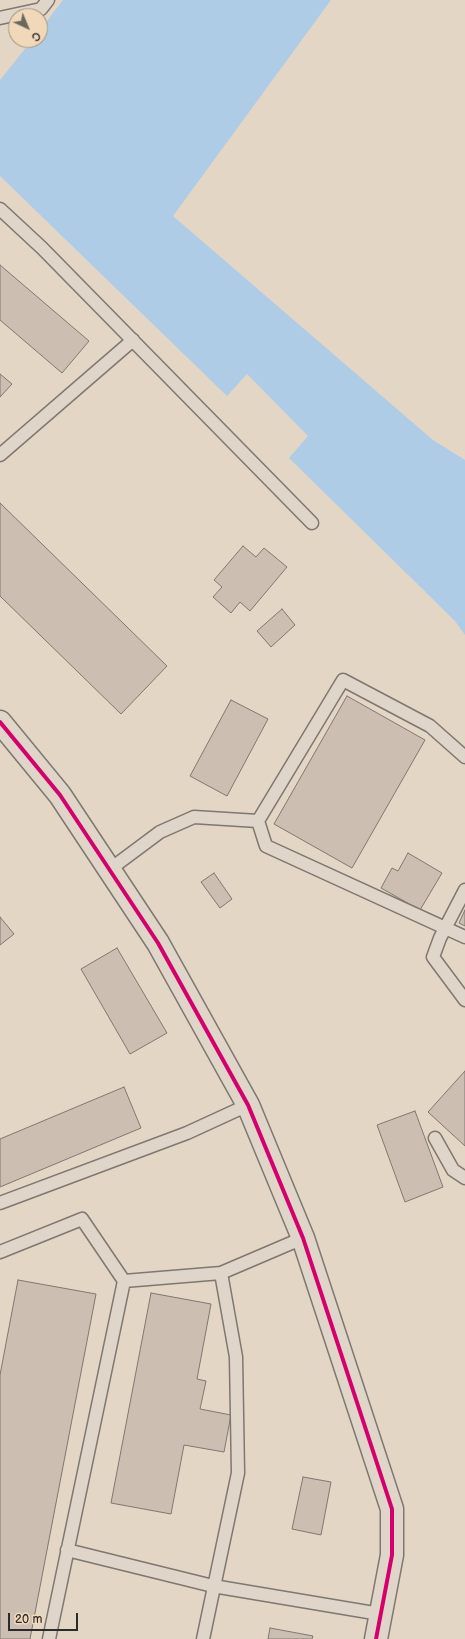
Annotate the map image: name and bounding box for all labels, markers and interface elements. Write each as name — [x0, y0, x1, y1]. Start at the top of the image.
north arrow — [8, 8, 48, 48]
text: С — [29, 29, 43, 44]
scale bar — [10, 1605, 80, 1631]
text: 20 m — [15, 1612, 42, 1627]

